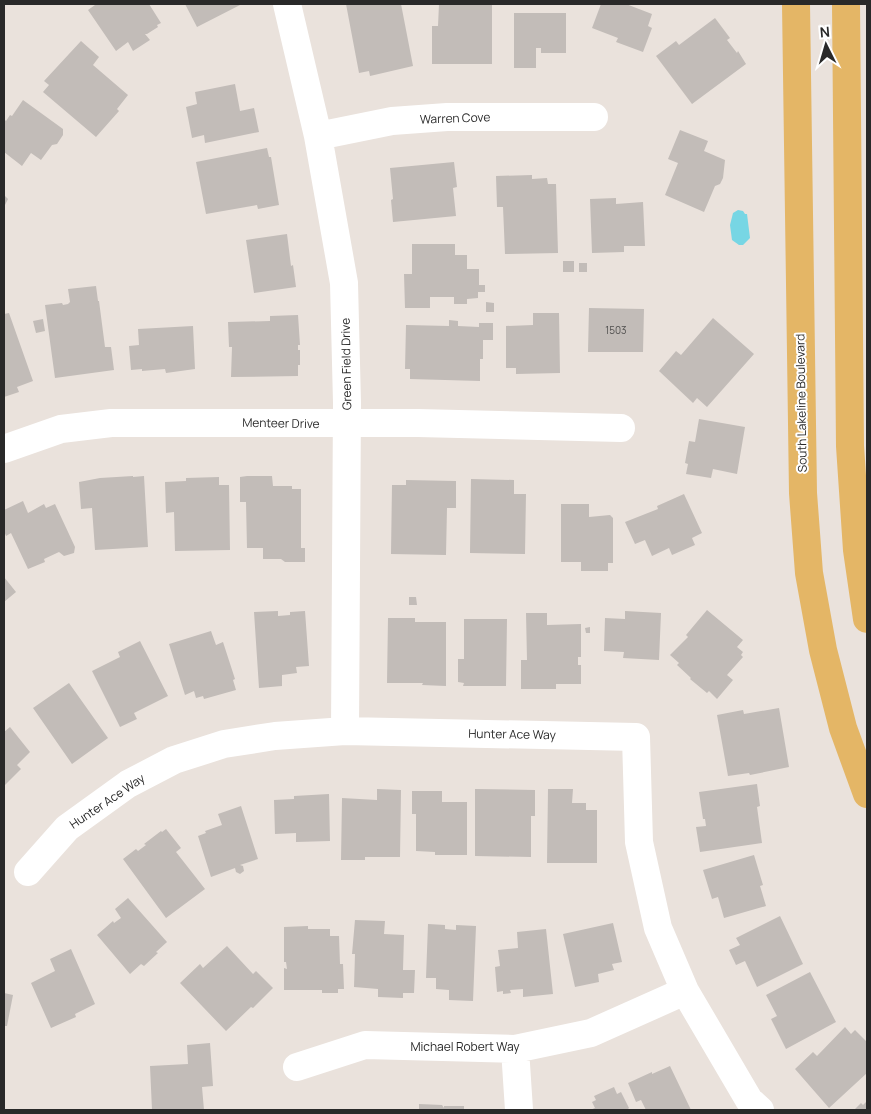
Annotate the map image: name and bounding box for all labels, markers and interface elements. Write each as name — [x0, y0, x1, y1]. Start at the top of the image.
north arrow — [801, 20, 851, 70]
text: N — [819, 22, 831, 41]
street label: Warren Cove — [419, 108, 491, 128]
street label: Green Field Drive — [337, 318, 355, 410]
house number: 1503 — [605, 323, 627, 337]
street label: South Lakeline Boulevard — [791, 334, 811, 472]
street label: Menteer Drive — [242, 414, 320, 432]
street label: Hunter Ace Way — [468, 725, 557, 743]
street label: Hunter Ace Way — [66, 769, 149, 833]
street label: Michael Robert Way — [410, 1038, 520, 1055]

